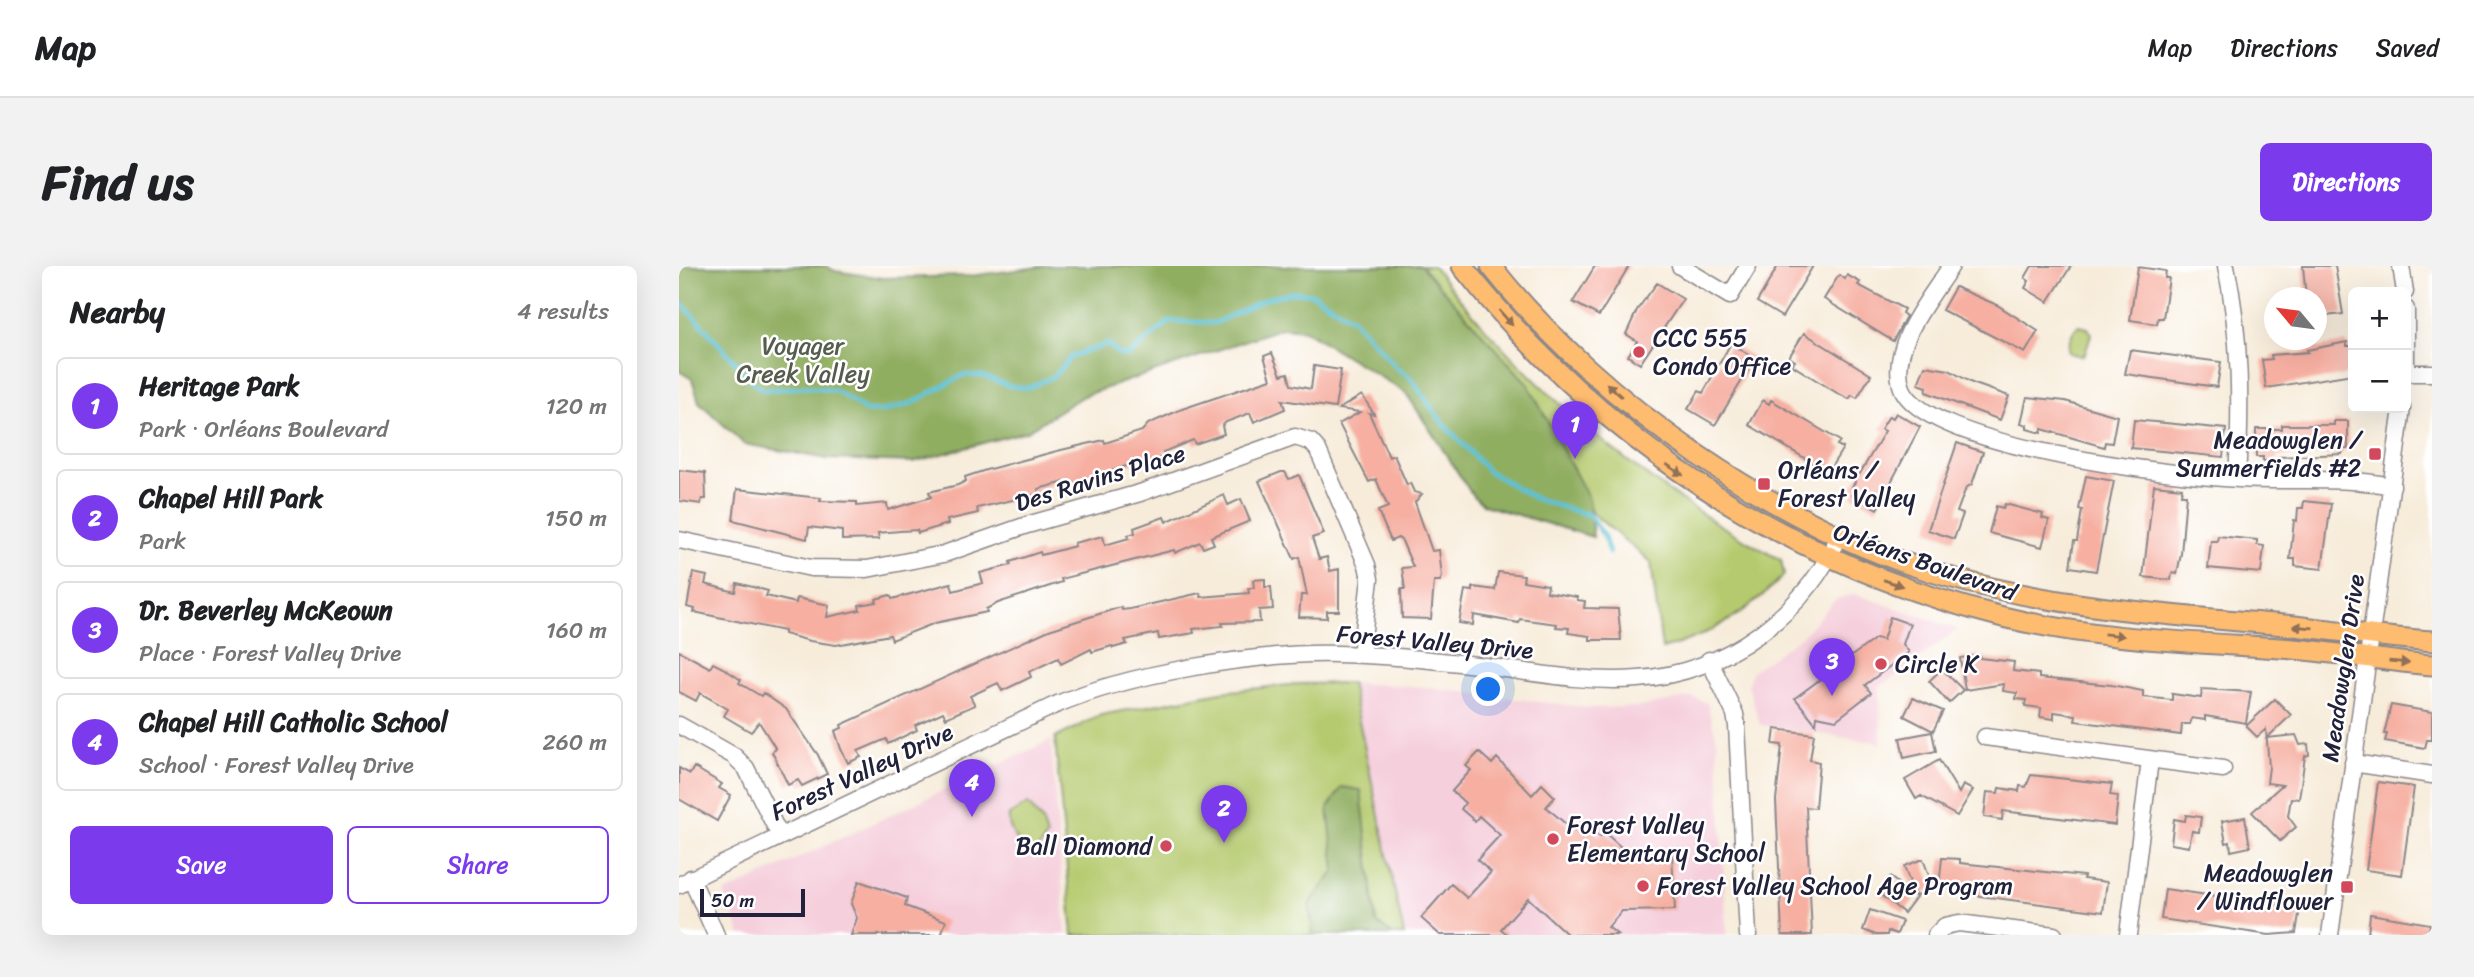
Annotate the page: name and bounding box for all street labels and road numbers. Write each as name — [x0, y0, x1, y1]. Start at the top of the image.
street label: Des Ravins Place — [1009, 432, 1191, 524]
street label: Orléans Boulevard — [1827, 511, 2024, 614]
street label: Meadowglen Drive — [2309, 571, 2377, 765]
street label: Forest Valley Drive — [1335, 612, 1535, 672]
street label: Forest Valley Drive — [764, 711, 961, 833]

